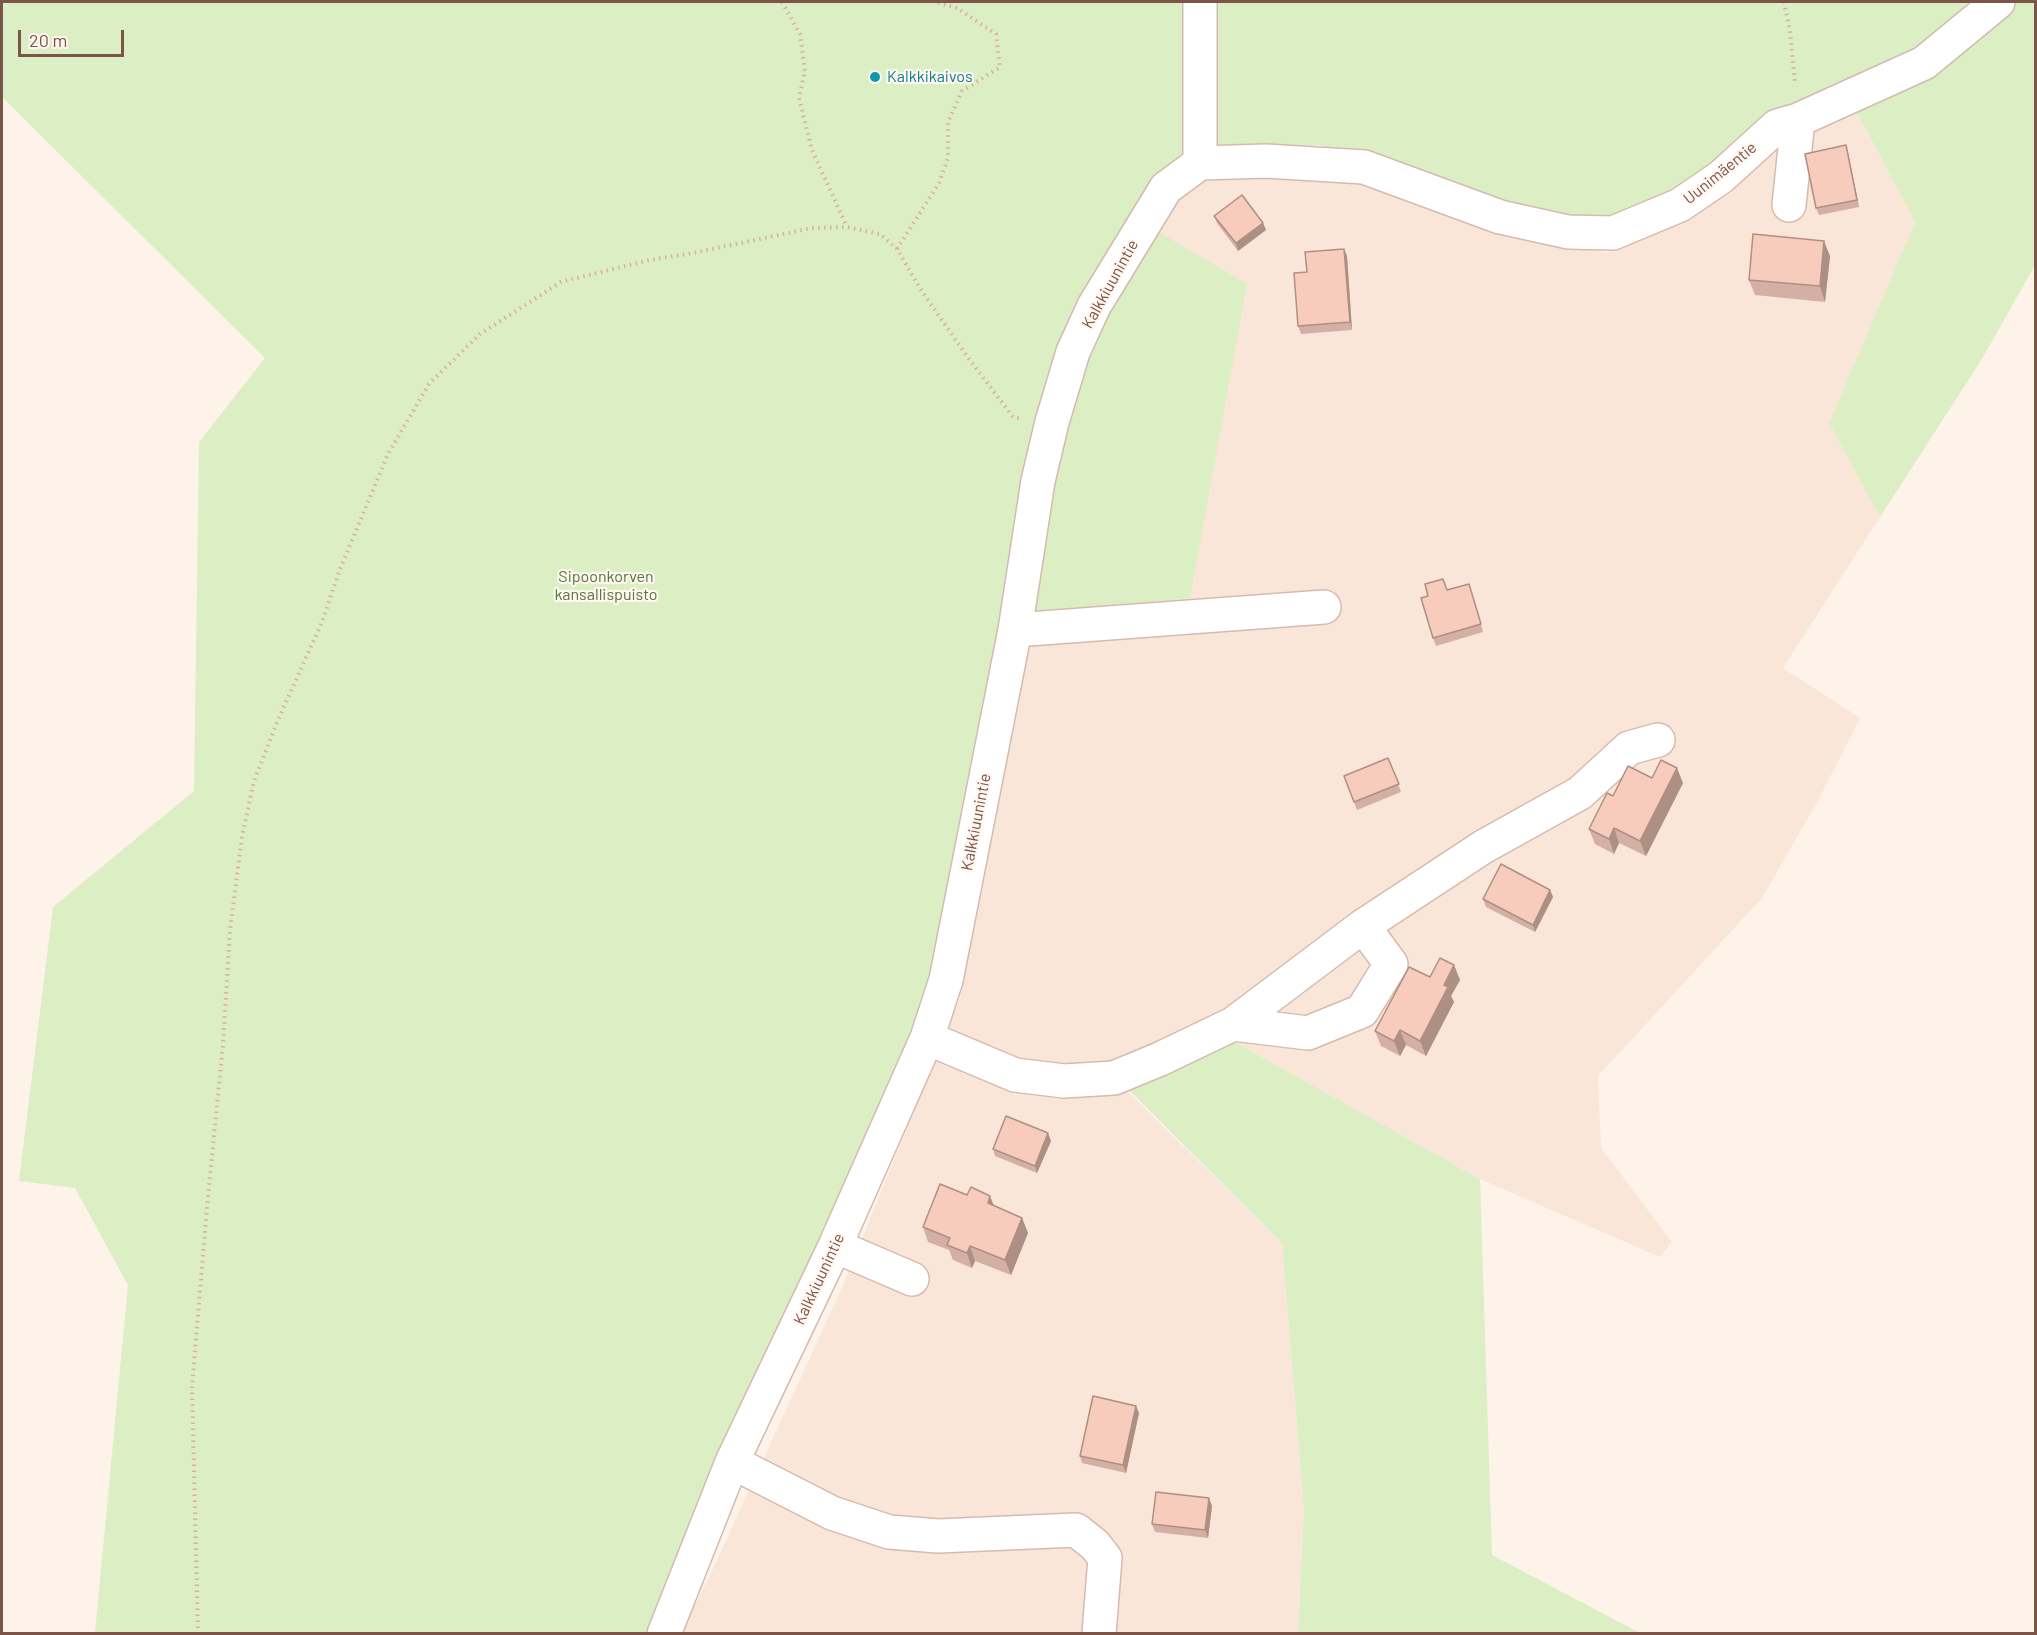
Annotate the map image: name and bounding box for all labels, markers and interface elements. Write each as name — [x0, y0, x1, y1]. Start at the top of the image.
scale bar — [21, 18, 128, 56]
text: 20 m — [29, 29, 67, 51]
place label: Kalkkikaivos — [887, 67, 973, 87]
marker: Kalkkikaivos — [868, 70, 882, 84]
street label: Uunimäentie — [1680, 138, 1760, 208]
street label: Kalkkiuunintie — [1078, 236, 1142, 332]
park label: Sipoonkorven kansallispuisto — [554, 567, 658, 605]
street label: Kalkkiuunintie — [957, 772, 995, 872]
street label: Kalkkiuunintie — [789, 1230, 849, 1328]

